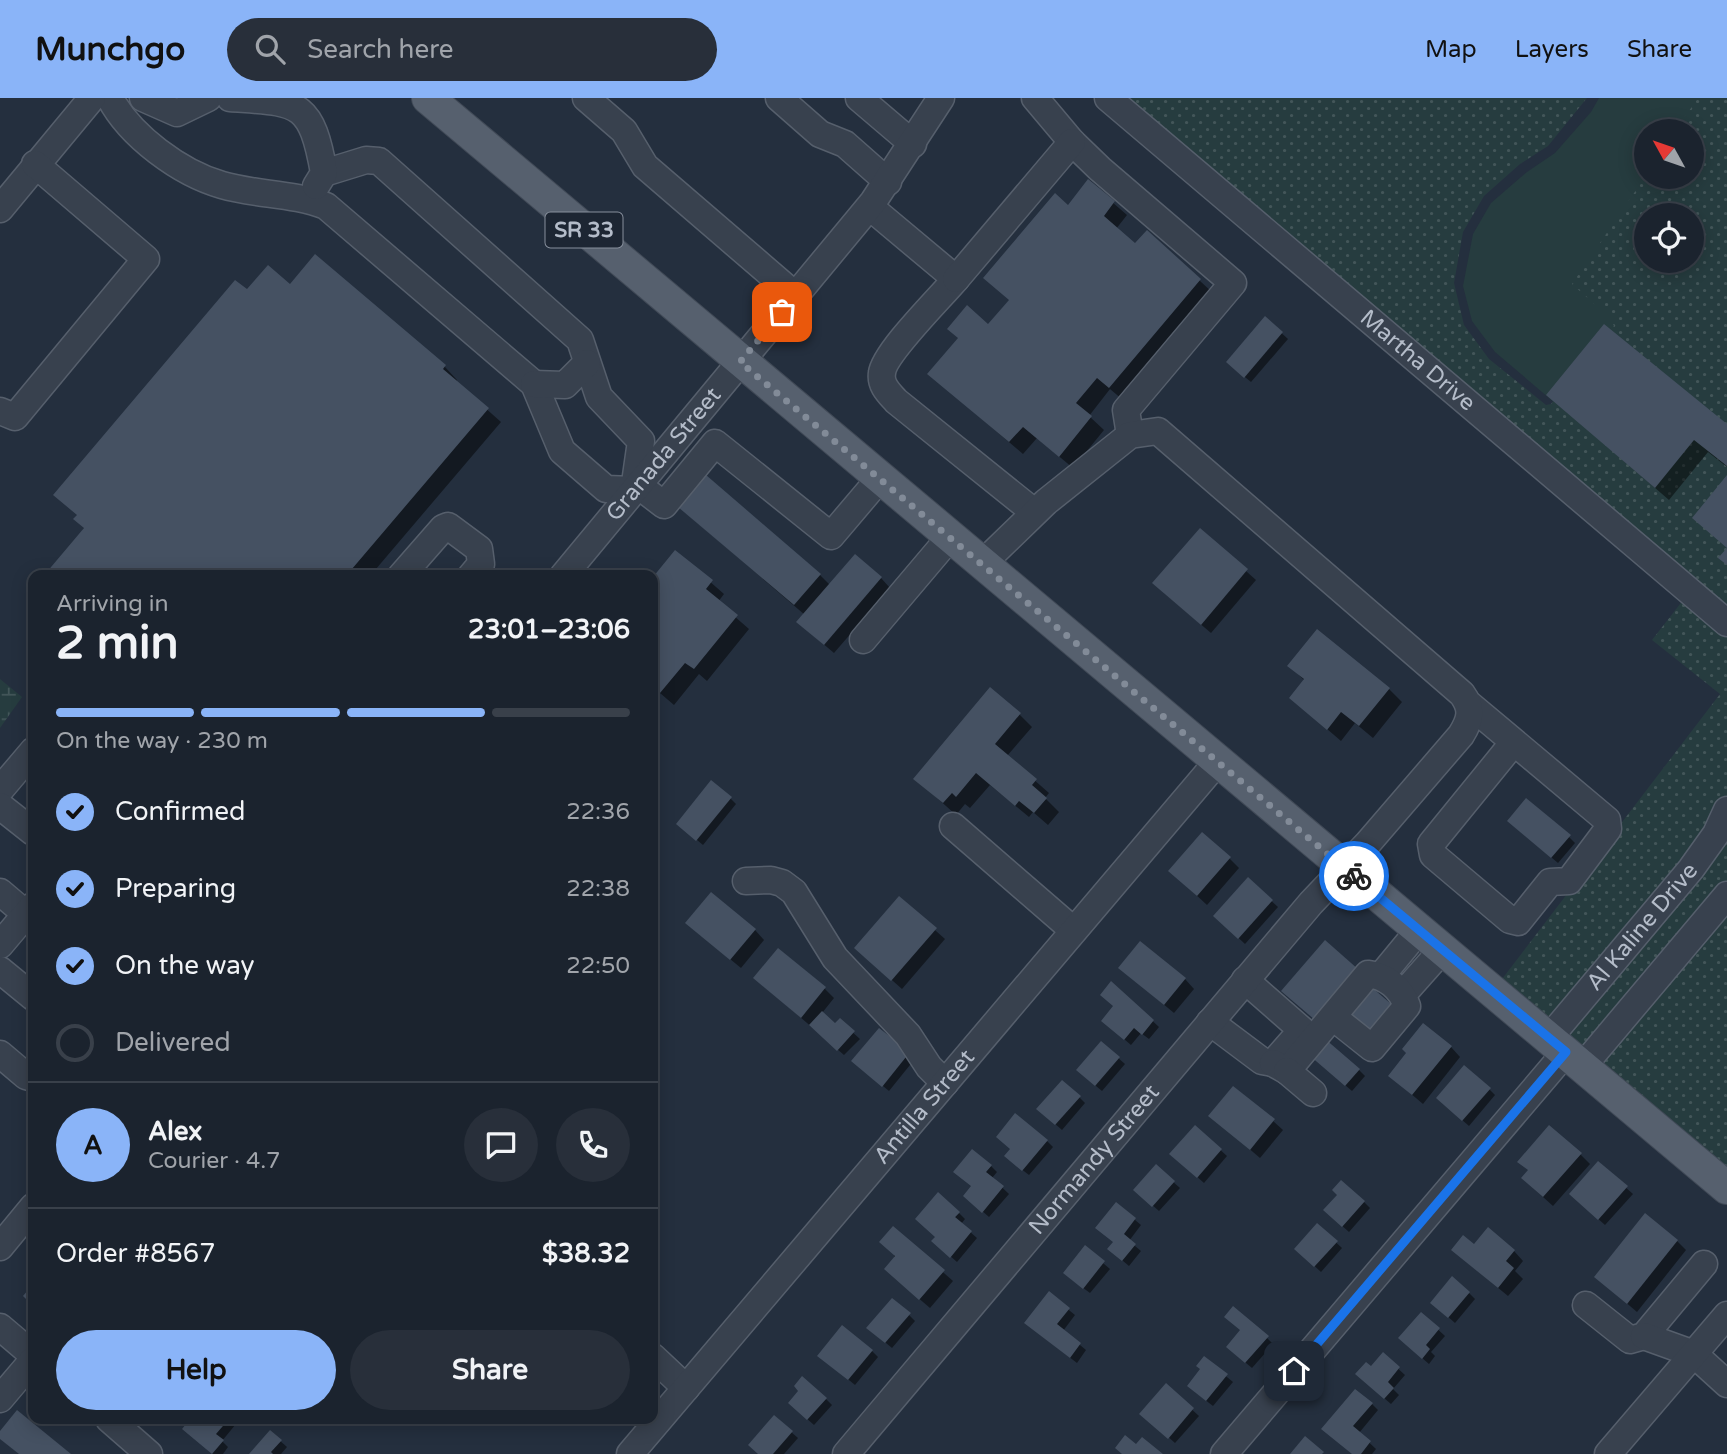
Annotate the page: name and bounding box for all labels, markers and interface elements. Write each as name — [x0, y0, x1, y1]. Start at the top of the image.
search box — [227, 18, 717, 81]
text: Munchgo — [35, 30, 185, 69]
icon: search — [251, 30, 289, 68]
text: Search here — [307, 34, 453, 65]
text: Map — [1425, 35, 1477, 64]
text: Layers — [1515, 35, 1589, 64]
text: Share — [1627, 35, 1692, 64]
north arrow — [1634, 119, 1704, 189]
map controls — [1634, 119, 1704, 273]
button: locate — [1634, 203, 1704, 273]
road number: SR 33 — [546, 212, 622, 248]
pin — [752, 282, 812, 342]
icon: bag — [763, 293, 801, 331]
street label: Martha Drive — [1354, 304, 1481, 417]
street label: Granada Street — [600, 382, 727, 527]
text: Arriving in — [56, 590, 169, 618]
text: 23:01–23:06 — [468, 614, 630, 645]
text: 2 min — [56, 616, 179, 671]
text: On the way · 230 m — [56, 727, 268, 755]
icon: check — [56, 793, 94, 831]
text: Confirmed — [115, 796, 245, 827]
text: 22:36 — [566, 798, 630, 826]
courier — [1319, 841, 1389, 911]
icon: bike — [1335, 857, 1373, 895]
street label: Al Kaline Drive — [1581, 857, 1704, 997]
icon: check — [56, 870, 94, 908]
text: Preparing — [115, 873, 236, 904]
text: 22:38 — [566, 875, 630, 903]
icon: check — [56, 947, 94, 985]
text: On the way — [115, 950, 255, 981]
text: 22:50 — [566, 952, 630, 980]
text: Delivered — [115, 1027, 231, 1058]
street label: Antilla Street — [868, 1044, 981, 1170]
street label: Normandy Street — [1023, 1079, 1166, 1241]
button: chat — [464, 1108, 538, 1182]
button: phone — [556, 1108, 630, 1182]
text: Alex — [148, 1116, 202, 1147]
text: A — [83, 1130, 103, 1161]
text: Courier · 4.7 — [148, 1147, 281, 1175]
text: Order #8567 — [56, 1238, 216, 1269]
text: $38.32 — [542, 1238, 630, 1269]
button: Help — [56, 1330, 336, 1410]
button: Share — [350, 1330, 630, 1410]
pin — [1264, 1341, 1324, 1401]
icon: home — [1275, 1352, 1313, 1390]

